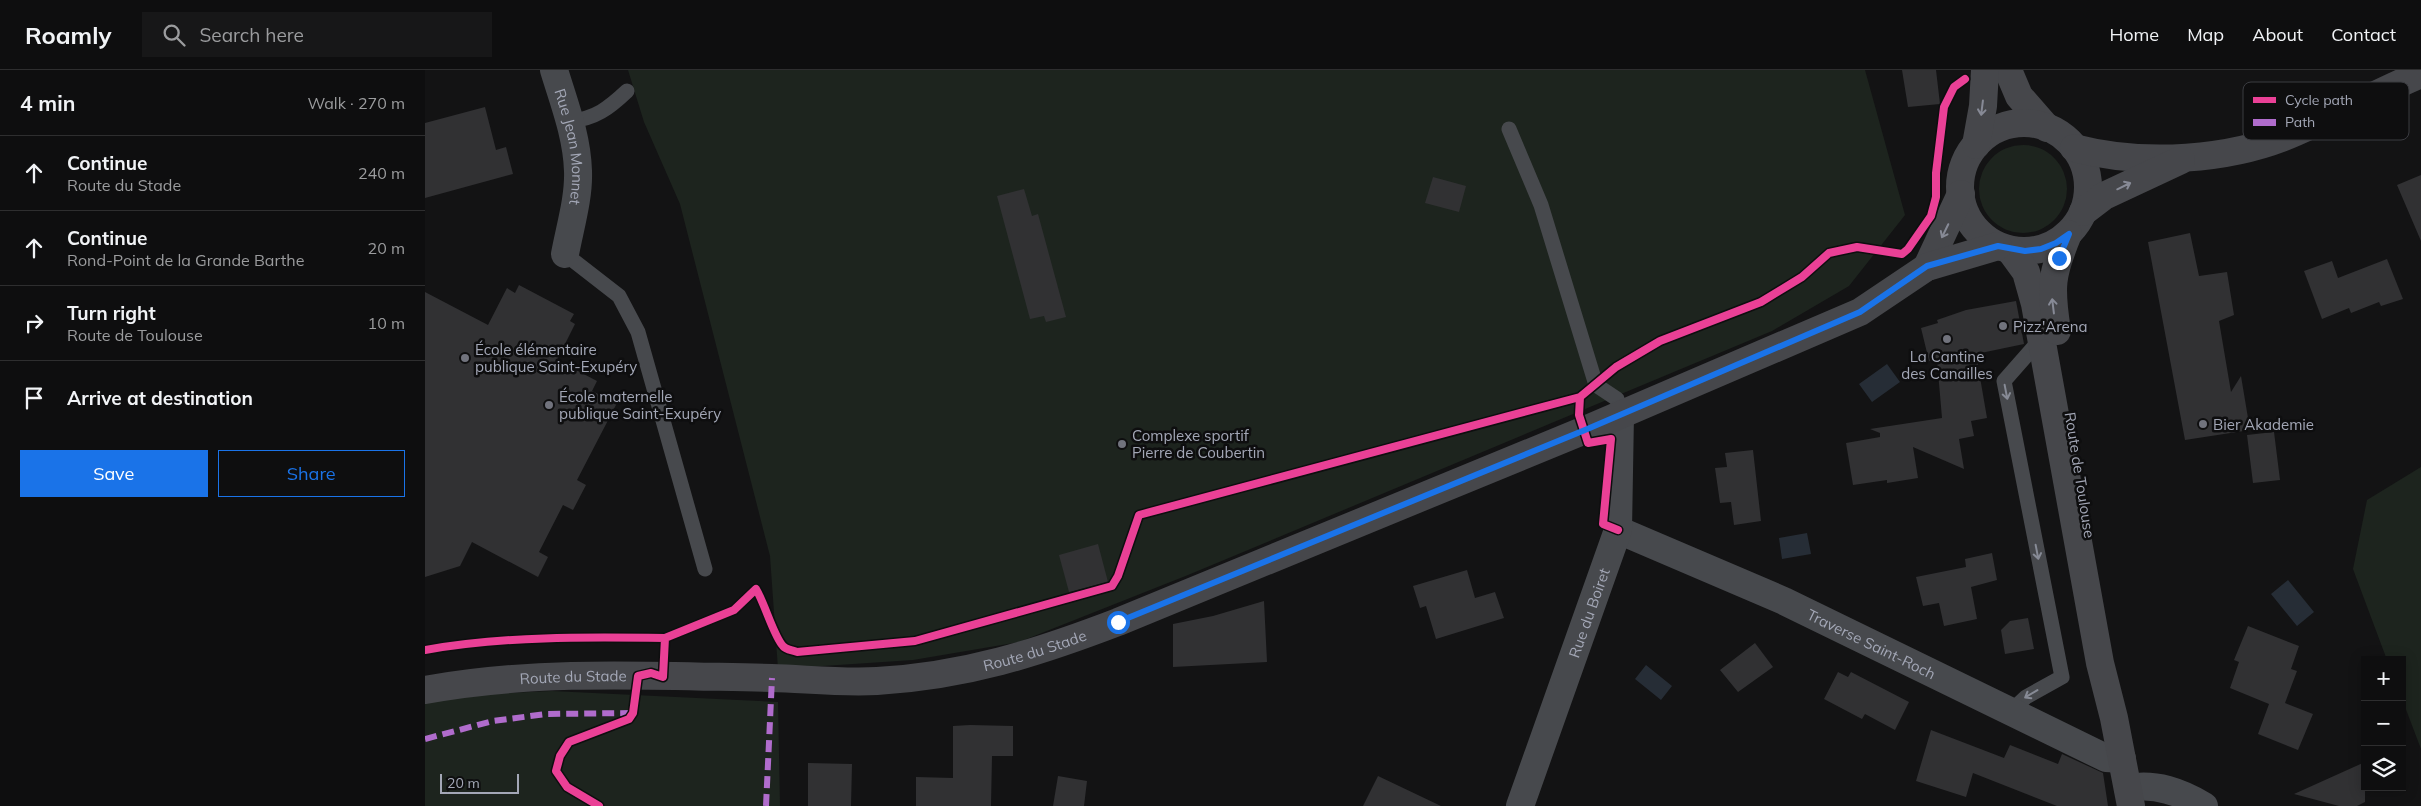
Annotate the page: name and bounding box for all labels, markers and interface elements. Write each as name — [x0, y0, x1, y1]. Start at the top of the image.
search box — [142, 12, 492, 57]
text: Roamly — [25, 20, 112, 50]
icon: search — [160, 21, 188, 49]
text: Search here — [200, 23, 304, 47]
text: Home — [2109, 23, 2159, 46]
text: Map — [2187, 23, 2224, 46]
text: About — [2252, 23, 2303, 46]
text: Contact — [2331, 23, 2396, 46]
legend — [2243, 82, 2409, 140]
street label: Rue Jean Monnet — [551, 86, 588, 206]
text: 4 min — [20, 90, 75, 116]
text: Cycle path — [2285, 91, 2353, 109]
text: Walk · 270 m — [307, 93, 405, 113]
one-way arrow — [1977, 99, 1987, 115]
text: Path — [2285, 113, 2315, 131]
text: Continue — [67, 151, 147, 175]
icon: ahead — [20, 159, 48, 187]
text: 240 m — [358, 163, 405, 183]
text: Route du Stade — [67, 175, 181, 195]
one-way arrow — [2116, 181, 2131, 190]
one-way arrow — [1940, 223, 1949, 238]
text: Continue — [67, 226, 147, 250]
icon: ahead — [20, 234, 48, 262]
text: 20 m — [368, 238, 405, 258]
route end — [2048, 247, 2071, 270]
text: Rond-Point de la Grande Barthe — [67, 250, 304, 270]
one-way arrow — [2048, 299, 2058, 315]
text: Turn right — [67, 301, 156, 325]
icon: right — [20, 309, 48, 337]
text: 10 m — [368, 313, 405, 333]
place label: Pizz'Arena — [2013, 317, 2088, 336]
marker: Pizz'Arena — [1997, 320, 2009, 332]
text: Route de Toulouse — [67, 325, 203, 345]
marker: La Cantine des Canailles — [1941, 333, 1953, 345]
place label: École élémentaire publique Saint-Exupéry — [475, 340, 637, 376]
place label: La Cantine des Canailles — [1901, 347, 1993, 383]
marker: École élémentaire publique Saint-Exupéry — [459, 352, 471, 364]
icon: arrive — [20, 384, 48, 412]
one-way arrow — [2001, 384, 2011, 400]
text: Arrive at destination — [67, 386, 253, 410]
place label: École maternelle publique Saint-Exupéry — [559, 387, 721, 423]
marker: École maternelle publique Saint-Exupéry — [543, 399, 555, 411]
street label: Route de Toulouse — [2061, 411, 2099, 539]
place label: Bier Akademie — [2213, 415, 2314, 434]
marker: Bier Akademie — [2197, 418, 2209, 430]
place label: Complexe sportif Pierre de Coubertin — [1132, 426, 1265, 462]
marker: Complexe sportif Pierre de Coubertin — [1116, 438, 1128, 450]
button: Save — [20, 450, 208, 497]
button: Share — [218, 450, 405, 497]
one-way arrow — [2033, 543, 2043, 559]
street label: Rue du Boiret — [1564, 565, 1613, 660]
street label: Traverse Saint-Roch — [1804, 604, 1939, 683]
route start — [1107, 611, 1130, 634]
street label: Route du Stade — [981, 625, 1089, 675]
map controls — [2361, 656, 2406, 791]
button: + — [2361, 656, 2406, 701]
street label: Route du Stade — [519, 666, 627, 688]
one-way arrow — [2025, 689, 2039, 699]
button: − — [2361, 701, 2406, 746]
button: layers — [2361, 746, 2406, 791]
scale bar — [440, 771, 519, 794]
text: 20 m — [447, 774, 480, 792]

